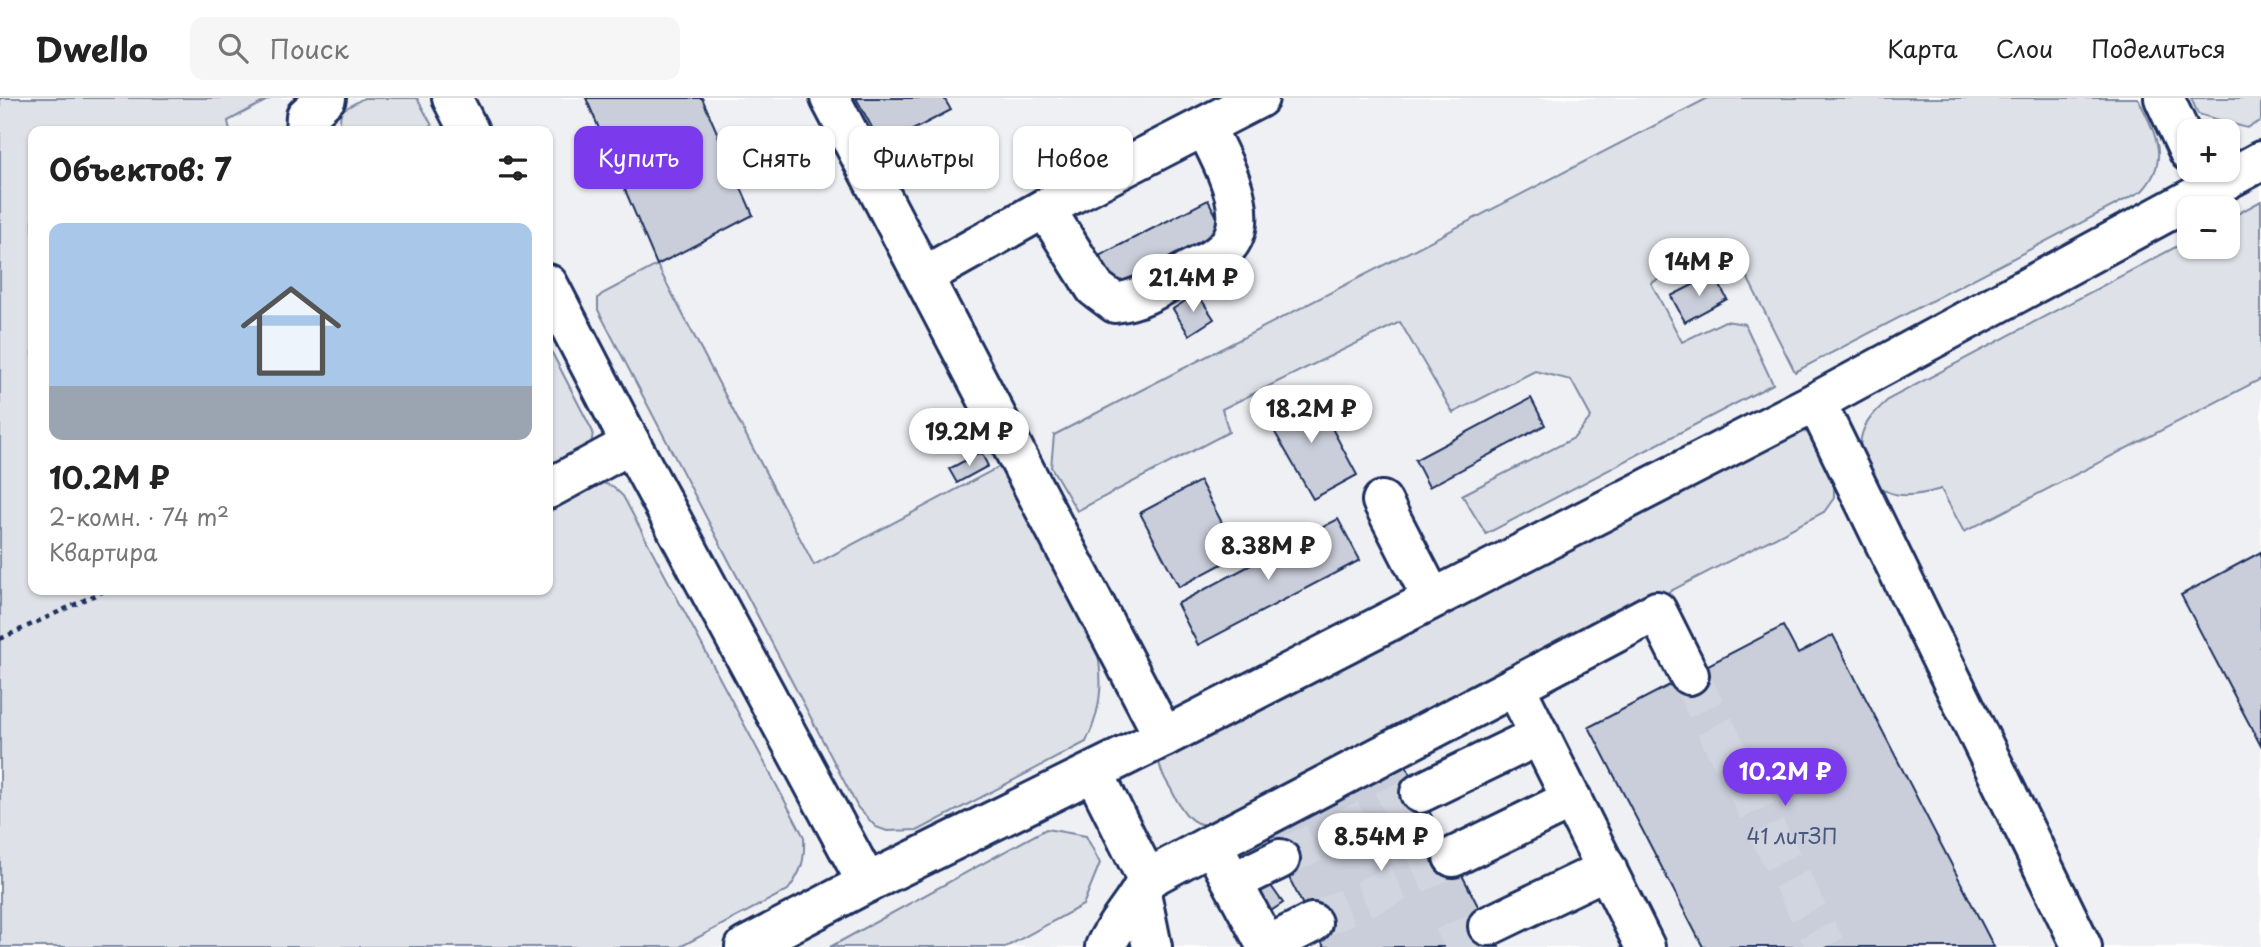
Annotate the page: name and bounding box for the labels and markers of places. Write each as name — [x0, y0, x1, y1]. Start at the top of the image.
pin: 14M ₽ — [1650, 238, 1748, 298]
pin: 21.4M ₽ — [1128, 254, 1258, 314]
pin: 18.2M ₽ — [1246, 386, 1376, 445]
pin: 19.2M ₽ — [904, 408, 1034, 468]
pin: 8.38M ₽ — [1203, 522, 1333, 582]
pin: 10.2M ₽ — [1720, 748, 1850, 808]
pin: 8.54M ₽ — [1316, 814, 1446, 873]

